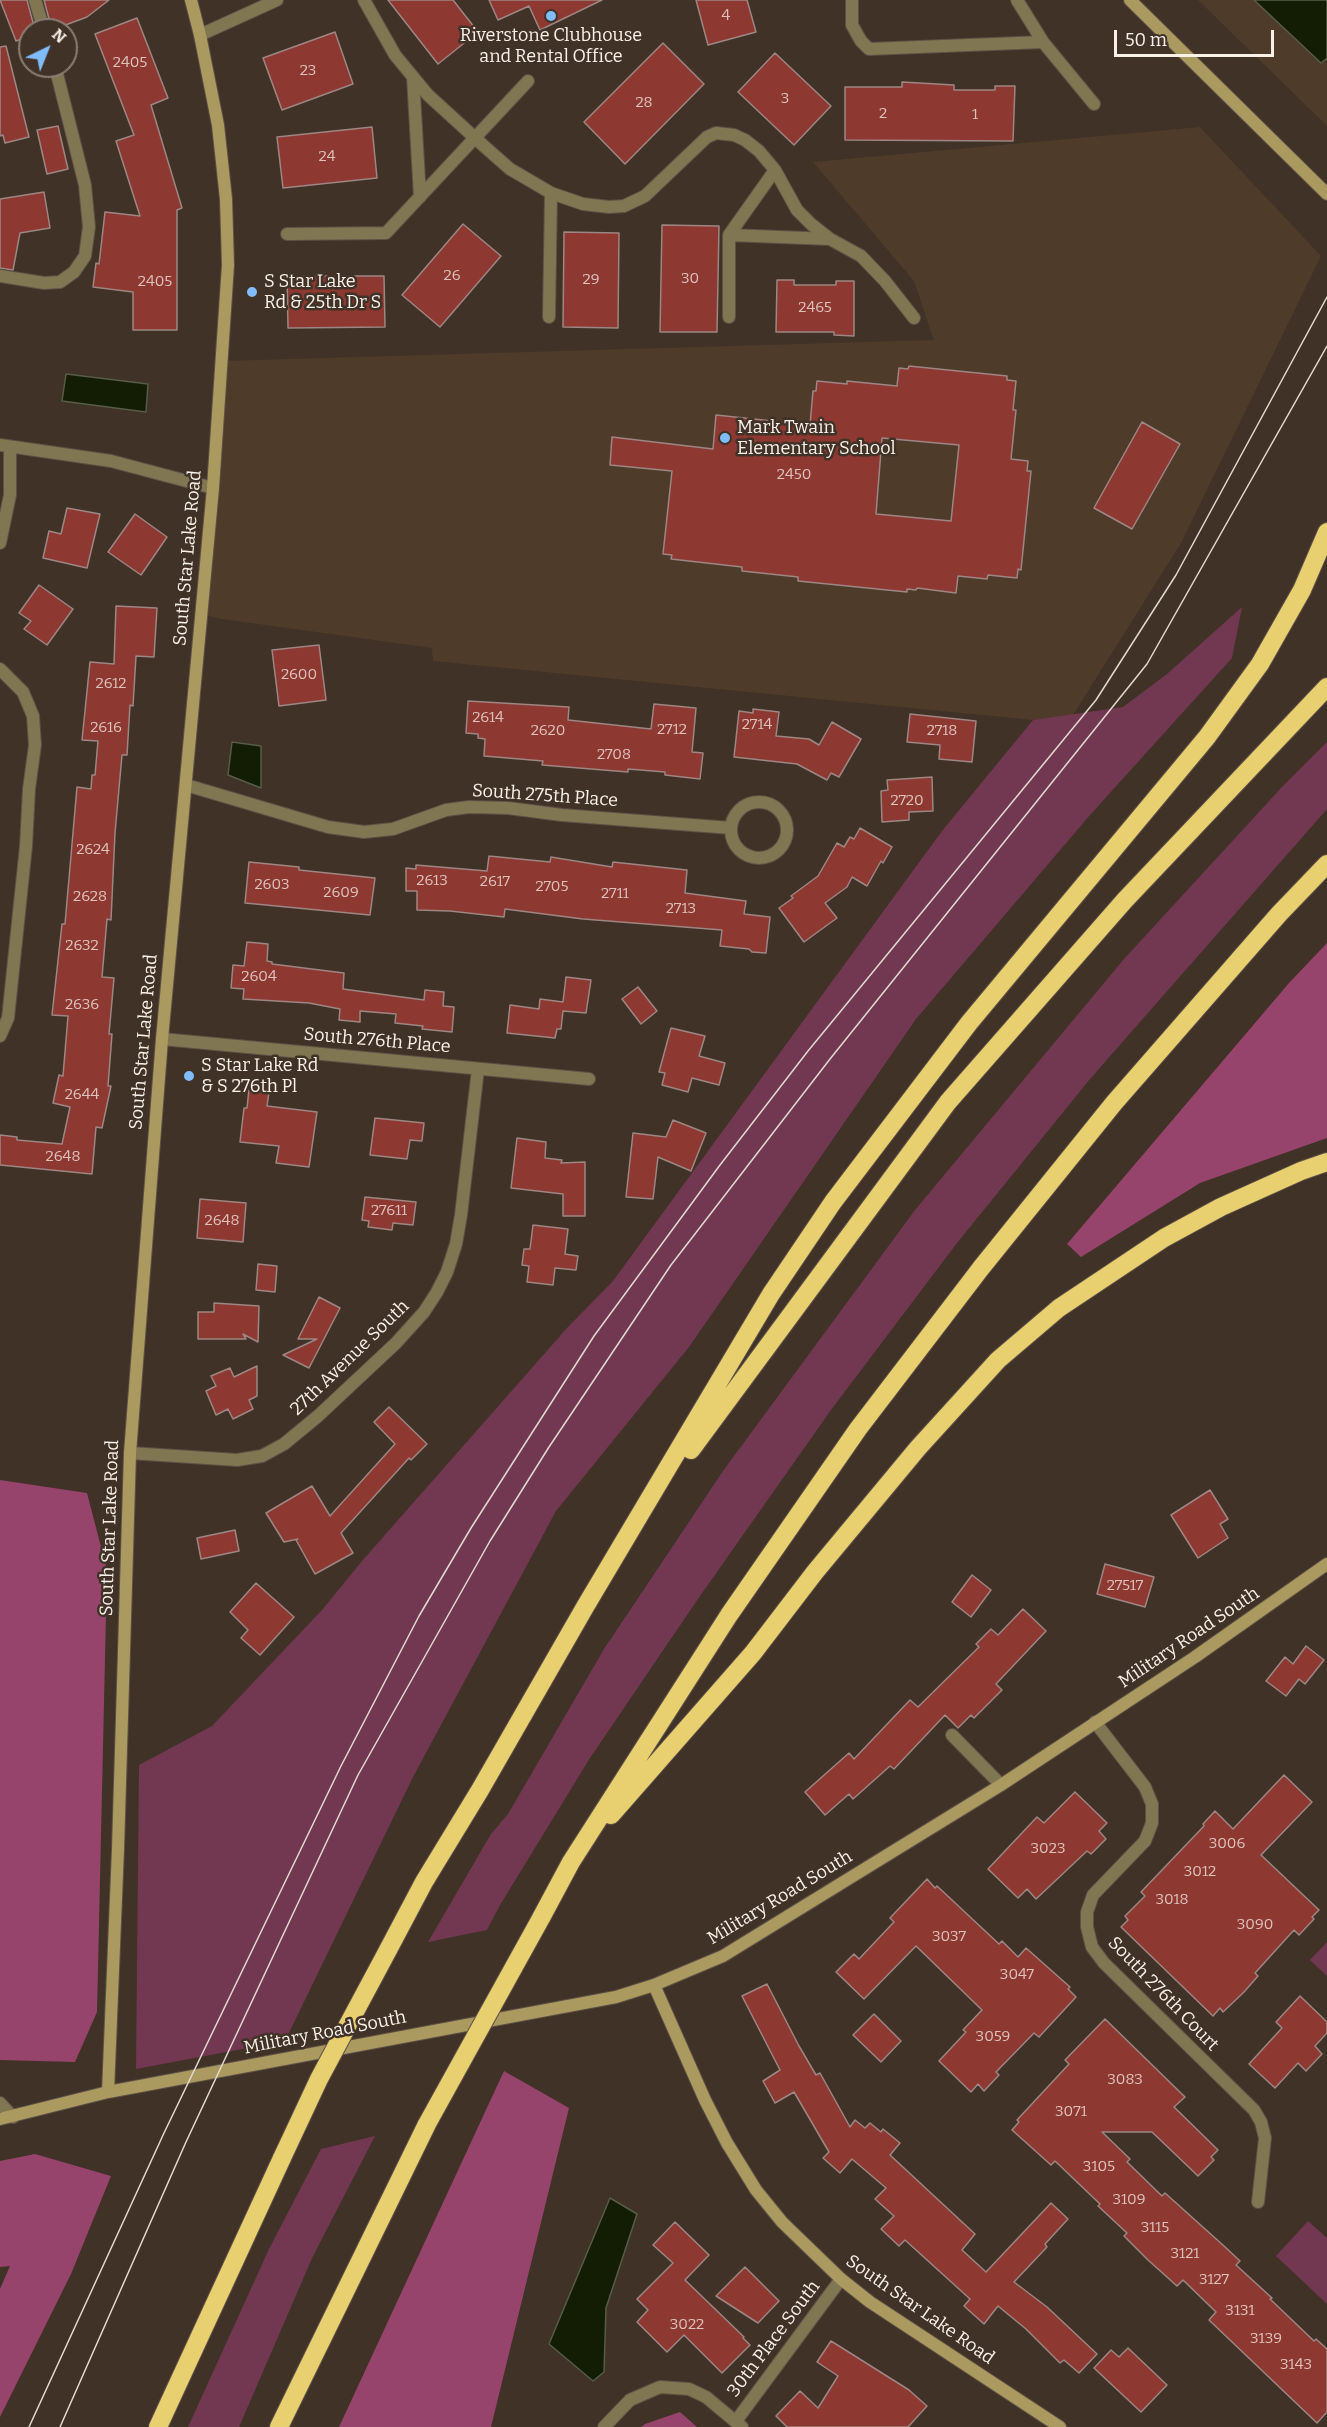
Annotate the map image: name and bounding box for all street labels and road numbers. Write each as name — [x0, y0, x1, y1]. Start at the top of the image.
street label: South Star Lake Road — [170, 469, 206, 647]
street label: South 275th Place — [471, 780, 619, 812]
street label: South Star Lake Road — [126, 953, 162, 1131]
street label: South 276th Place — [303, 1024, 451, 1058]
street label: 27th Avenue South — [286, 1296, 414, 1420]
street label: South Star Lake Road — [96, 1439, 124, 1617]
street label: Military Road South — [1115, 1583, 1263, 1693]
street label: Military Road South — [704, 1846, 856, 1950]
street label: South 276th Court — [1103, 1932, 1223, 2056]
street label: Military Road South — [242, 2007, 408, 2059]
street label: South Star Lake Road — [842, 2251, 998, 2369]
street label: 30th Place South — [723, 2277, 825, 2401]

